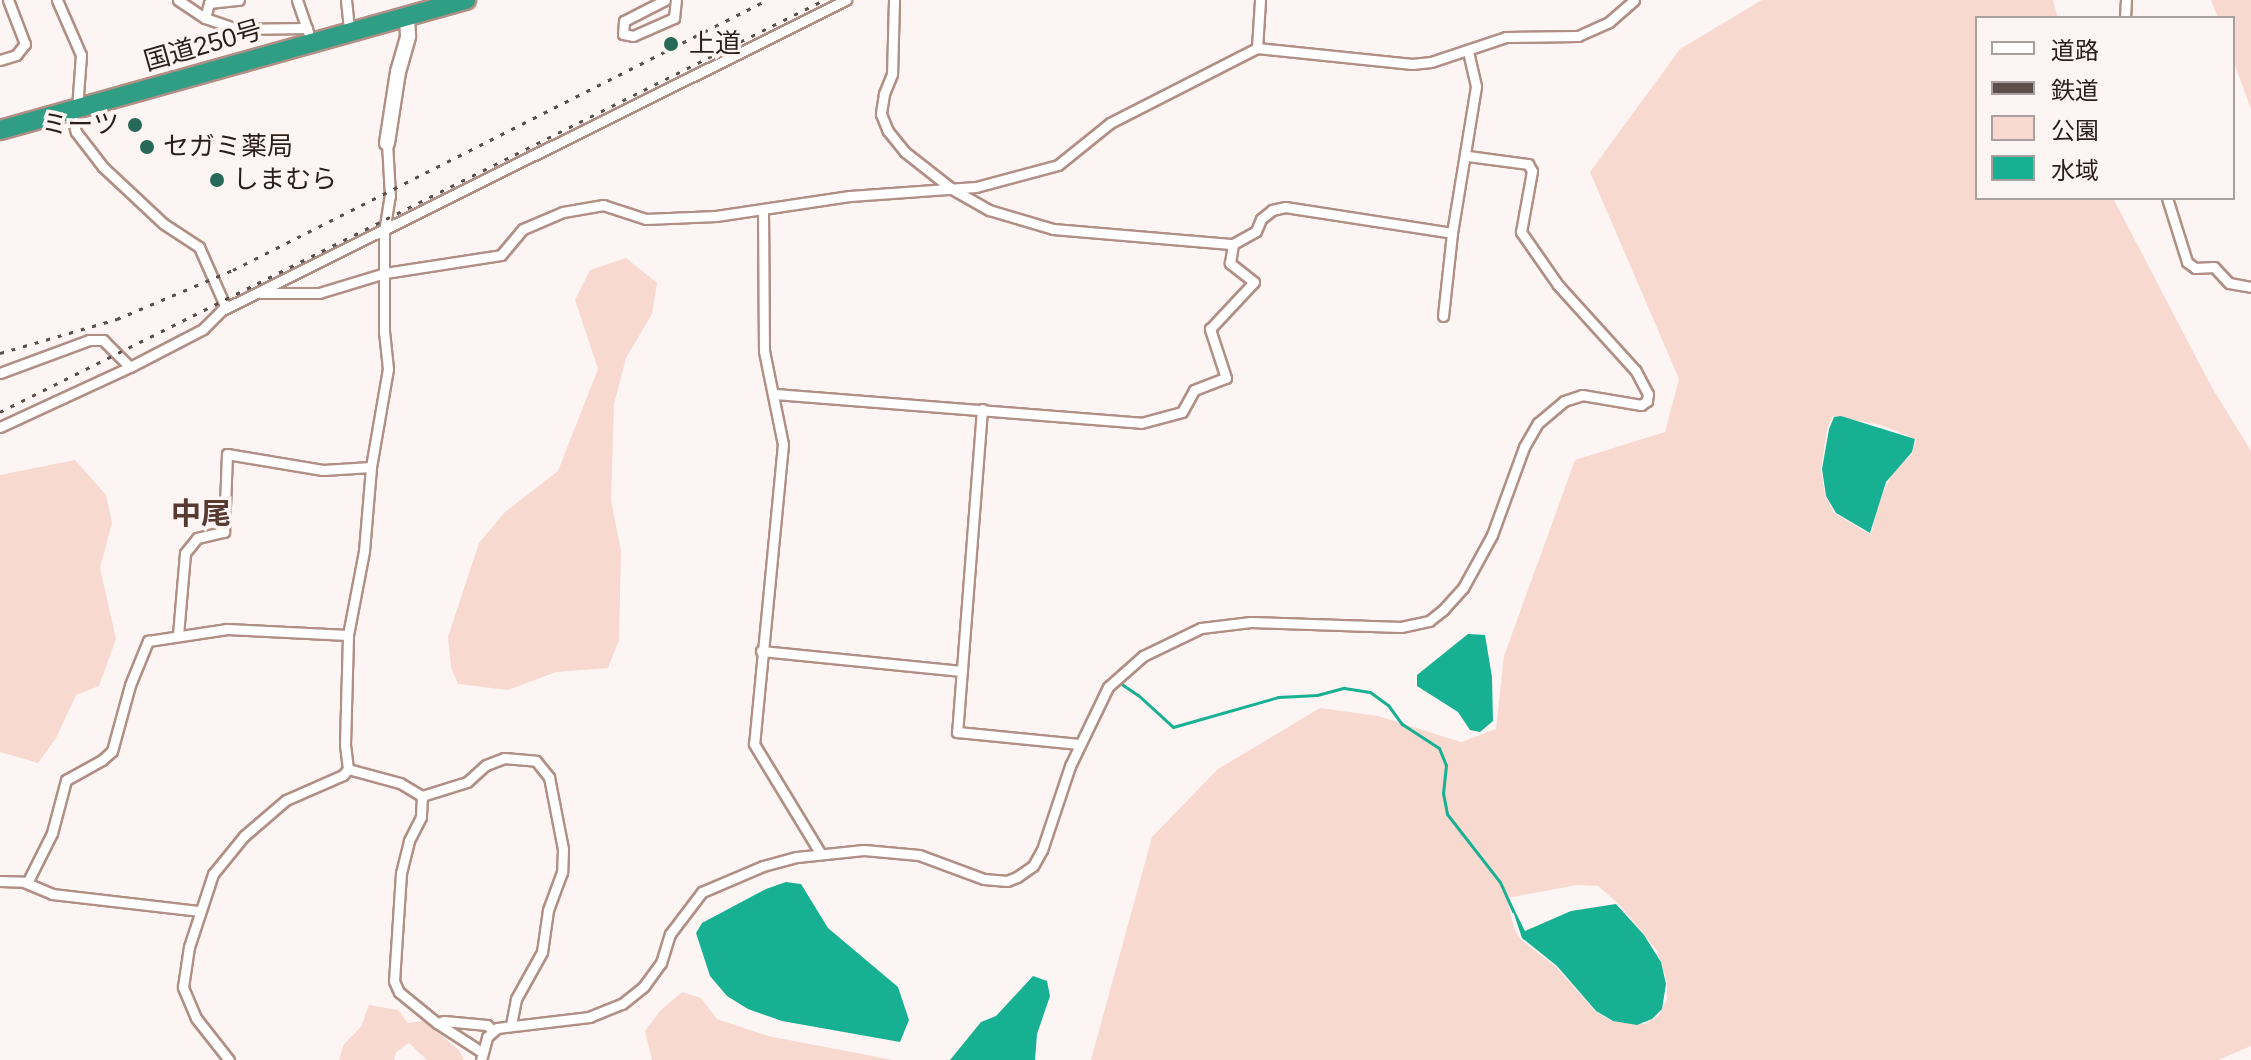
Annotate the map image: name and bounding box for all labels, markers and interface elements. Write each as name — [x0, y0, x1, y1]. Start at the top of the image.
street label: 国道250号 — [140, 14, 266, 78]
legend — [1975, 16, 2235, 200]
place label: 上道 — [689, 28, 741, 60]
marker: 上道 — [660, 33, 682, 55]
text: 道路 — [2051, 37, 2099, 64]
text: 鉄道 — [2051, 77, 2099, 104]
place label: ミーツ — [41, 109, 119, 141]
marker: ミーツ — [126, 116, 144, 134]
text: 公園 — [2051, 117, 2099, 144]
place label: セガミ薬局 — [163, 131, 293, 163]
marker: セガミ薬局 — [138, 138, 156, 156]
text: 水域 — [2051, 157, 2099, 184]
place label: しまむら — [233, 164, 337, 196]
marker: しまむら — [208, 171, 226, 189]
district label: 中尾 — [171, 496, 231, 532]

